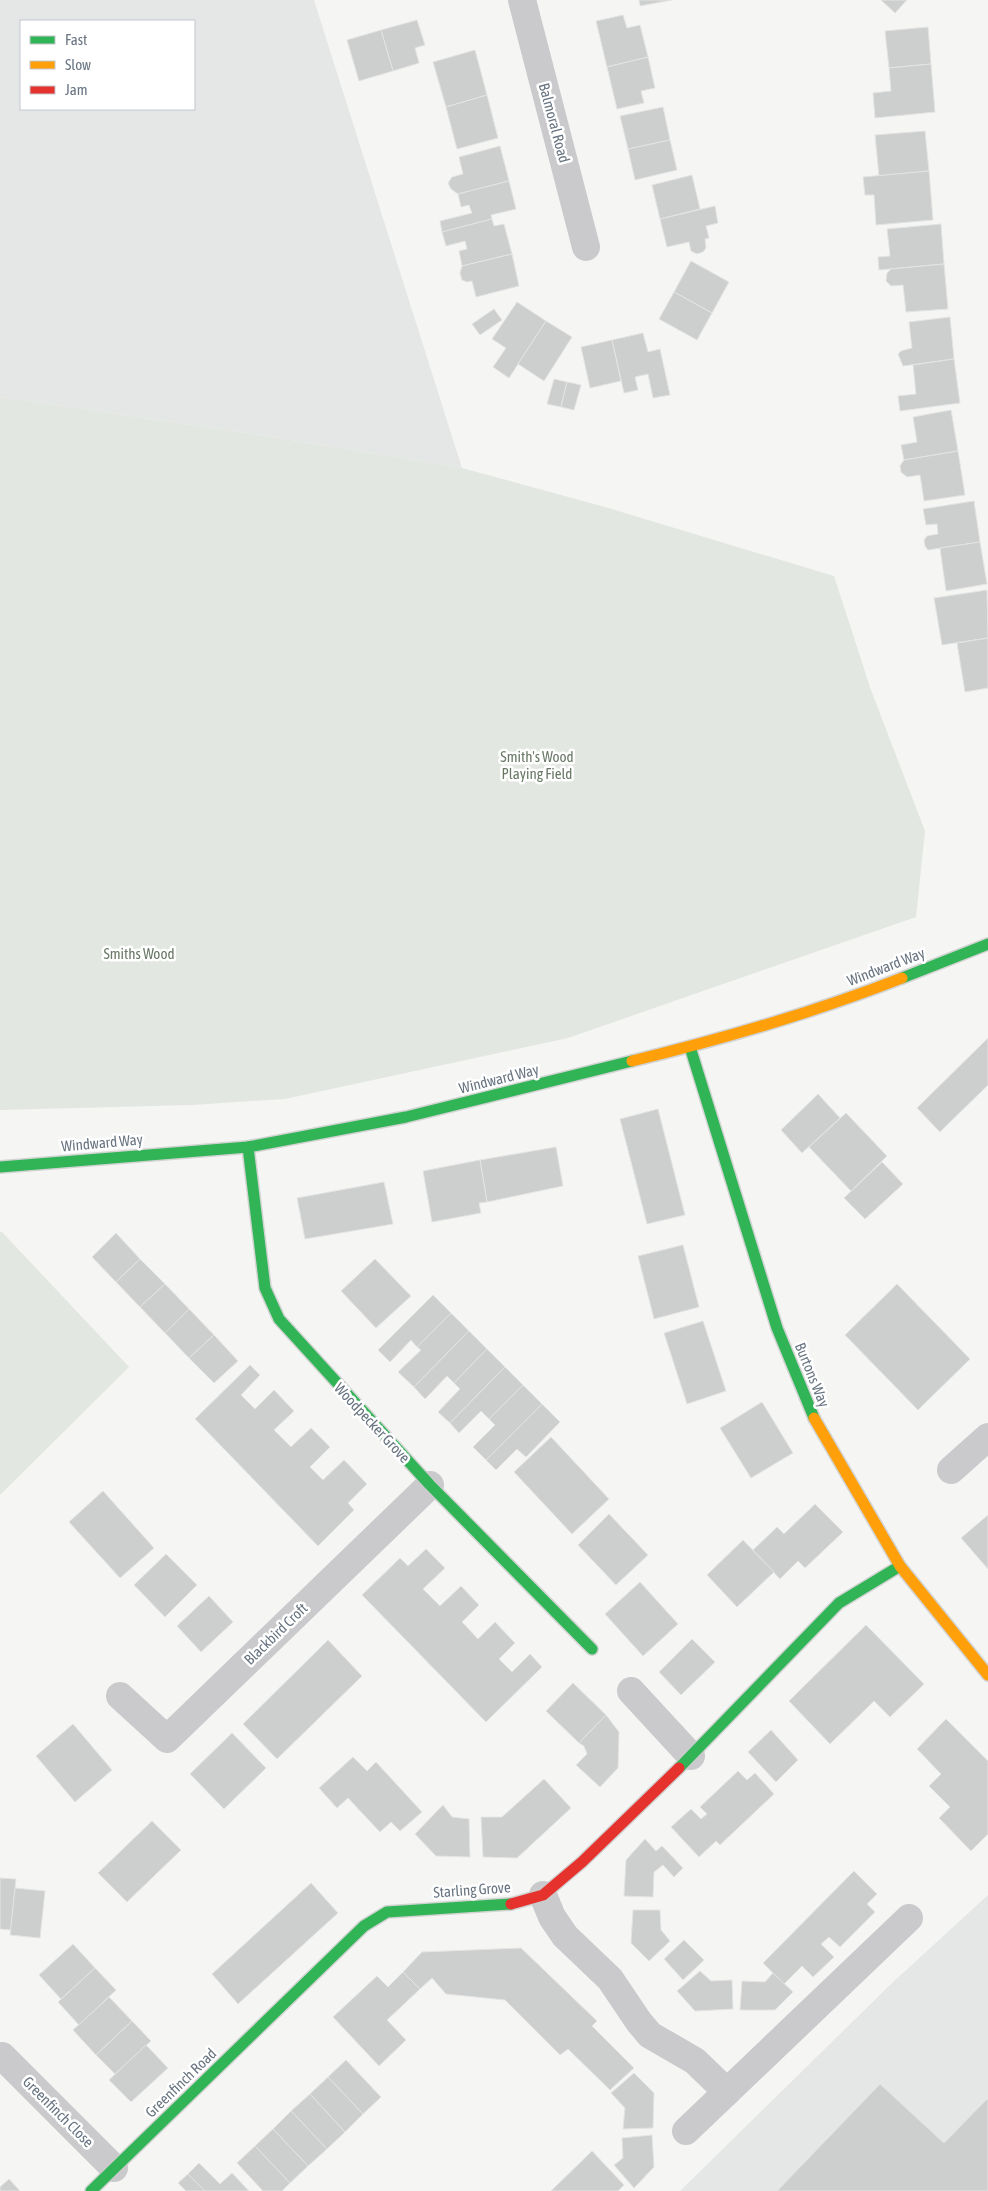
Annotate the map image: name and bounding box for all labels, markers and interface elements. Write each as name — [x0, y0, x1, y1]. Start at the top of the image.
legend — [20, 20, 195, 110]
text: Fast — [65, 31, 87, 48]
text: Slow — [65, 56, 91, 73]
text: Jam — [65, 81, 88, 98]
street label: Balmoral Road — [536, 81, 573, 165]
park label: Smith's Wood Playing Field — [500, 748, 574, 782]
street label: Windward Way — [845, 944, 927, 989]
park label: Smiths Wood — [103, 945, 175, 962]
street label: Windward Way — [457, 1060, 541, 1097]
street label: Windward Way — [61, 1130, 143, 1155]
street label: Burtons Way — [792, 1340, 833, 1410]
street label: Woodpecker Grove — [331, 1379, 414, 1466]
street label: Blackbird Croft — [241, 1599, 311, 1668]
street label: Starling Grove — [433, 1878, 511, 1901]
street label: Greenfinch Road — [142, 2045, 219, 2121]
street label: Greenfinch Close — [20, 2073, 97, 2151]

